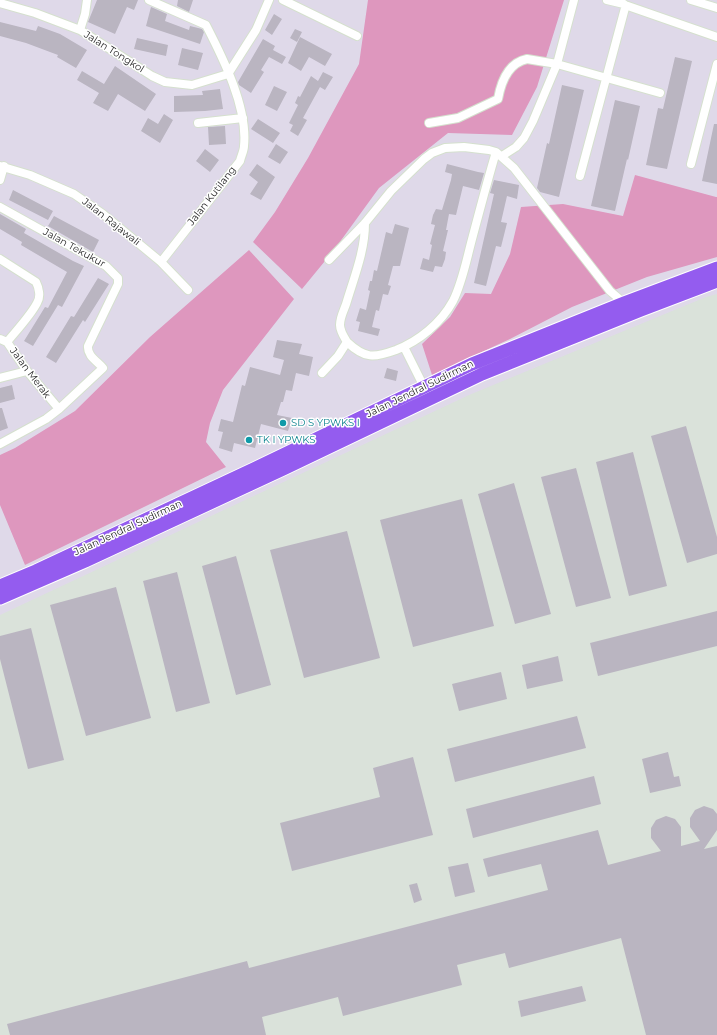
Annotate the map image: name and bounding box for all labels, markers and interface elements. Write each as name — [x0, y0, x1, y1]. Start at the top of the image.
street label: Jalan Tongkol — [82, 29, 146, 75]
street label: Jalan Kutilang — [185, 164, 239, 228]
street label: Jalan Rajawali — [80, 196, 142, 248]
street label: Jalan Tekukur — [41, 226, 107, 270]
street label: Jalan Merak — [7, 345, 53, 401]
street label: Jalan Jendral Sudirman — [364, 358, 476, 420]
place label: SD S YPWKS I — [291, 417, 360, 429]
marker: SD S YPWKS I — [278, 418, 288, 428]
place label: TK I YPWKS — [257, 434, 315, 446]
marker: TK I YPWKS — [244, 435, 254, 445]
street label: Jalan Jendral Sudirman — [72, 498, 184, 558]

